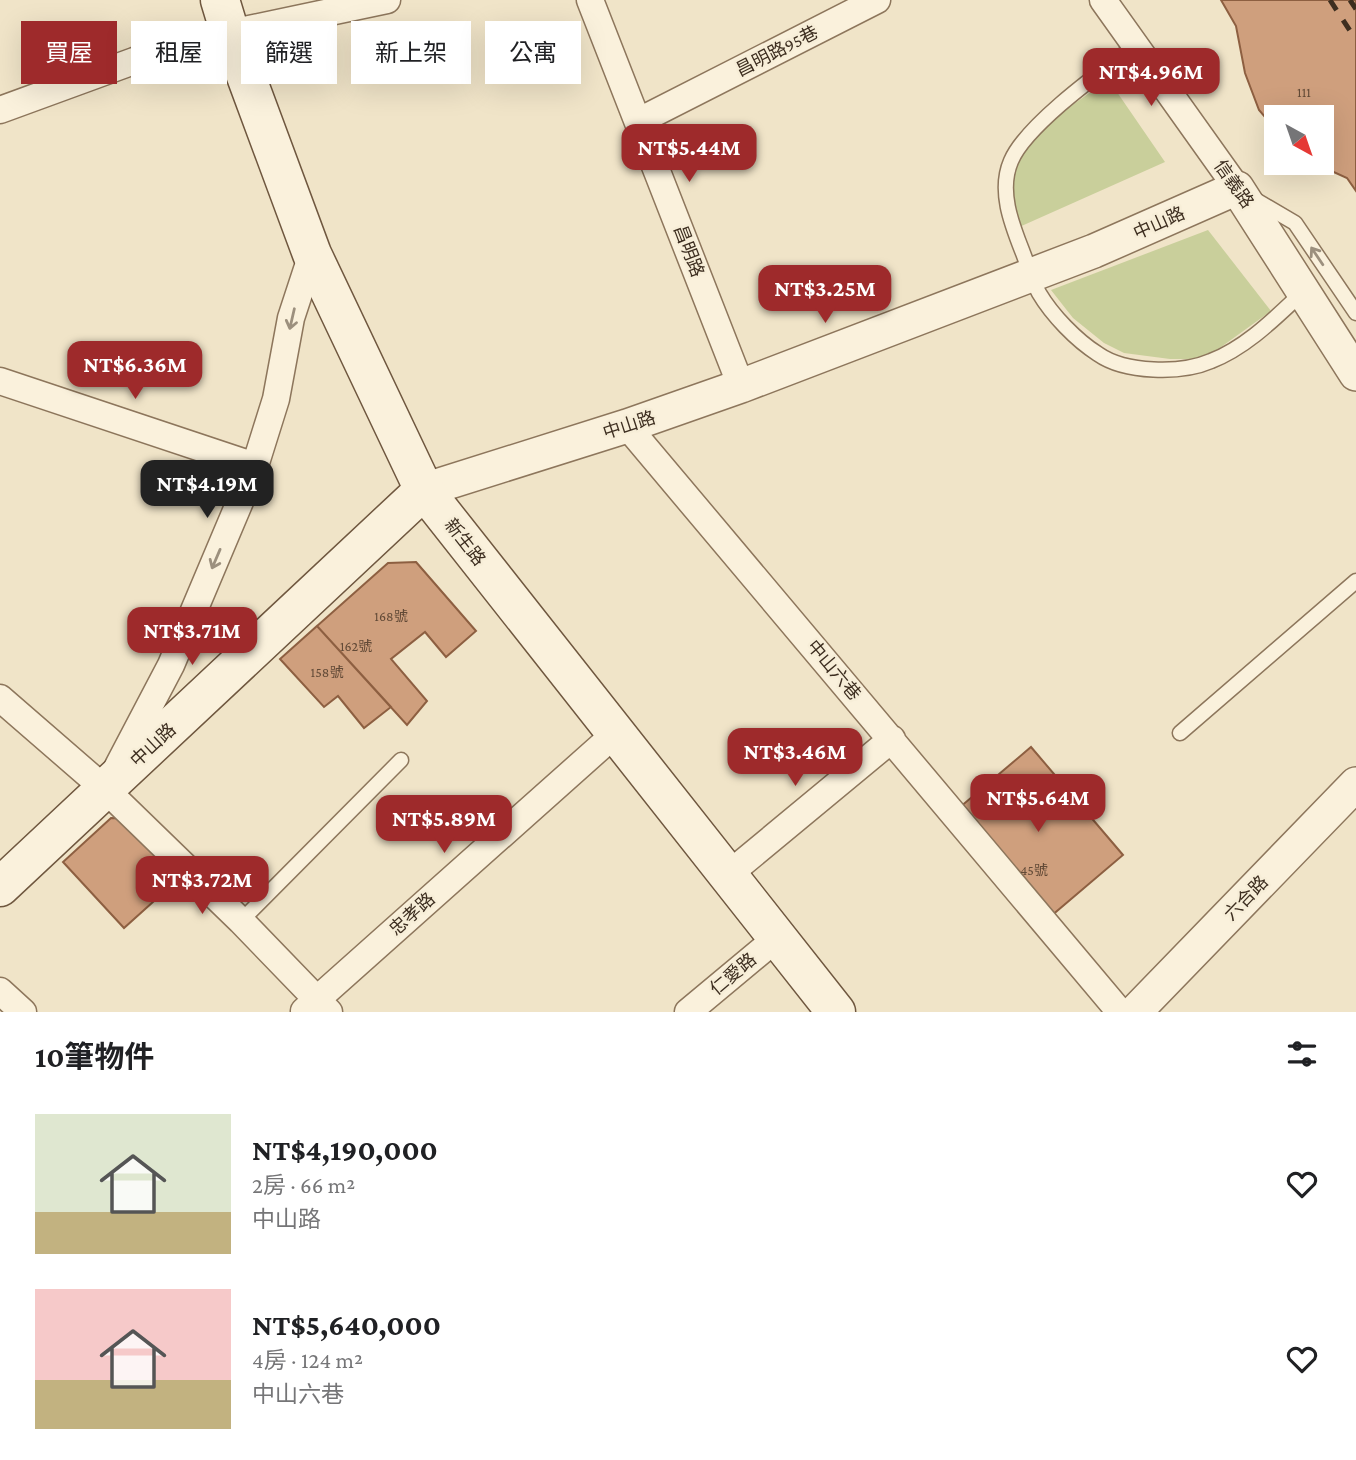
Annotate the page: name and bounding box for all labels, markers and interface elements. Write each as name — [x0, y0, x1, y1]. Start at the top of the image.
chip: 買屋 — [21, 21, 117, 84]
chip: 租屋 — [131, 21, 227, 84]
chip: 篩選 — [241, 21, 337, 84]
chip: 新上架 — [351, 21, 471, 84]
chip: 公寓 — [485, 21, 581, 84]
street label: 昌明路95巷 — [733, 22, 821, 80]
pin: NT$4.96M — [1079, 48, 1223, 108]
text: NT$4.96M — [1099, 58, 1203, 84]
house number: 111 — [1297, 84, 1311, 100]
north arrow — [1264, 105, 1334, 175]
map controls — [1264, 105, 1334, 175]
pin: NT$5.44M — [617, 124, 761, 184]
text: NT$5.44M — [638, 134, 740, 160]
street label: 信義路 — [1210, 156, 1258, 212]
street label: 中山路 — [1130, 203, 1188, 243]
street label: 昌明路 — [670, 222, 708, 280]
one-way arrow — [1310, 247, 1325, 266]
pin: NT$3.25M — [753, 266, 897, 325]
text: NT$3.25M — [774, 275, 876, 301]
one-way arrow — [284, 307, 298, 330]
pin: NT$6.36M — [63, 342, 207, 401]
text: NT$6.36M — [83, 351, 187, 377]
street label: 中山路 — [600, 407, 658, 443]
pin: NT$4.19M — [135, 461, 279, 520]
text: NT$4.19M — [157, 470, 257, 496]
street label: 新生路 — [440, 515, 490, 569]
one-way arrow — [209, 547, 222, 569]
pin: NT$3.71M — [120, 608, 264, 667]
house number: 168號 — [374, 608, 408, 624]
text: NT$3.71M — [143, 617, 241, 643]
street label: 中山六巷 — [803, 636, 865, 704]
house number: 162號 — [340, 638, 372, 654]
house number: 158號 — [311, 664, 343, 680]
street label: 中山路 — [126, 719, 180, 771]
pin: NT$3.46M — [723, 728, 867, 788]
text: NT$3.46M — [743, 738, 847, 764]
pin: NT$5.64M — [966, 774, 1110, 834]
text: NT$5.64M — [986, 784, 1090, 810]
pin: NT$5.89M — [372, 796, 516, 855]
text: NT$5.89M — [392, 805, 496, 831]
pin: NT$3.72M — [130, 856, 274, 916]
house number: 45號 — [1020, 862, 1048, 878]
text: NT$3.72M — [152, 866, 252, 892]
street label: 六合路 — [1220, 872, 1272, 924]
street label: 忠孝路 — [385, 889, 439, 939]
street label: 仁愛路 — [706, 949, 760, 999]
icon: filters — [1283, 1035, 1321, 1073]
text: 10筆物件 — [35, 1040, 154, 1073]
text: NT$4,190,000 — [252, 1133, 438, 1166]
icon: home — [91, 1142, 175, 1226]
icon: heart — [1283, 1165, 1321, 1203]
text: 2房 · 66 m² — [252, 1172, 355, 1198]
text: 中山路 — [252, 1206, 321, 1232]
text: NT$5,640,000 — [252, 1308, 441, 1341]
icon: home — [91, 1317, 175, 1401]
icon: heart — [1283, 1340, 1321, 1378]
text: 4房 · 124 m² — [252, 1347, 363, 1373]
text: 中山六巷 — [252, 1381, 344, 1407]

